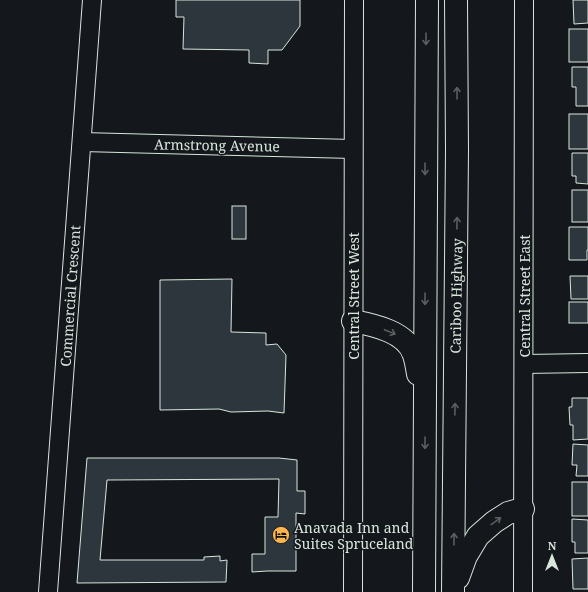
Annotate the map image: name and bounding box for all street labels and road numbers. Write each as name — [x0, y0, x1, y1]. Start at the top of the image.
street label: Armstrong Avenue — [154, 134, 280, 156]
street label: Commercial Crescent — [56, 225, 84, 367]
street label: Central Street West — [344, 232, 363, 360]
street label: Central Street East — [515, 235, 534, 357]
street label: Cariboo Highway — [445, 238, 467, 354]

